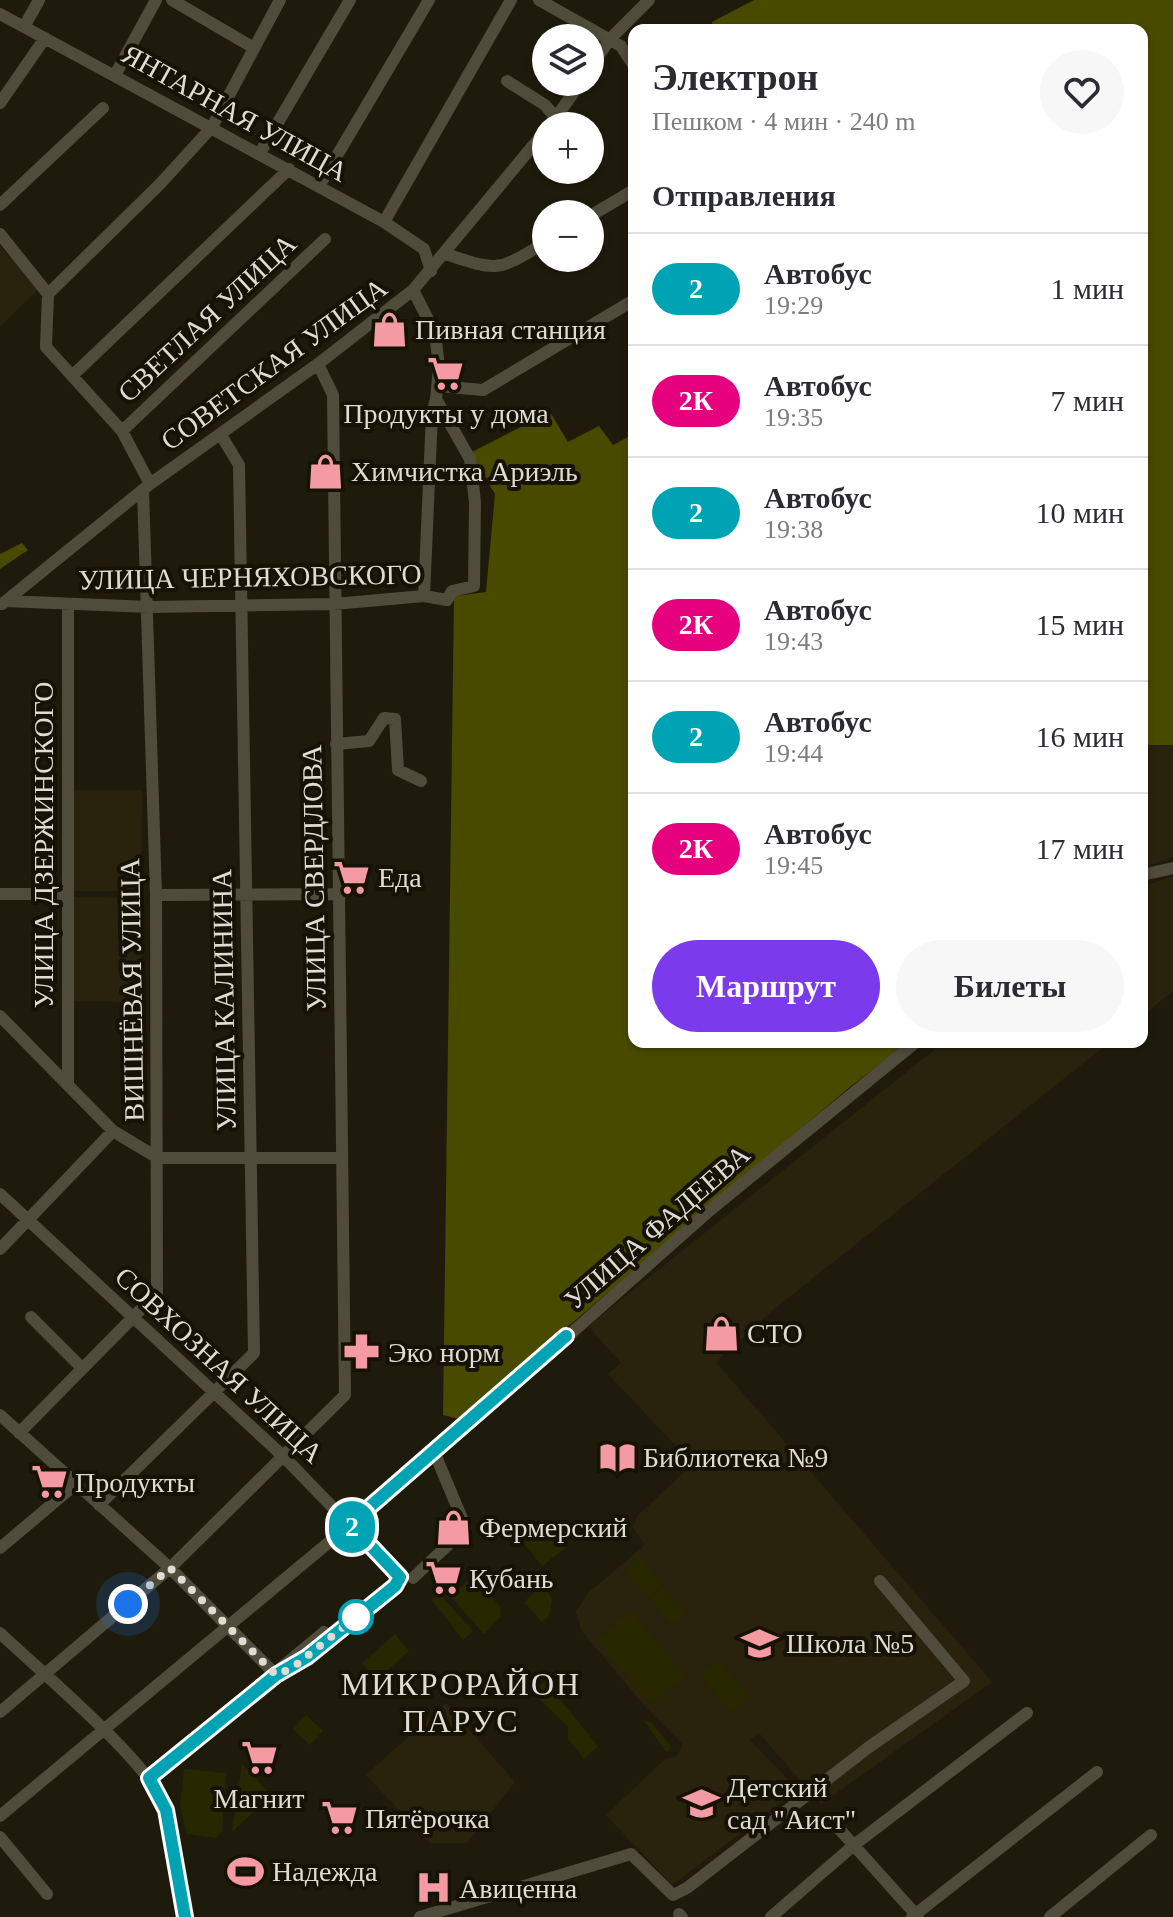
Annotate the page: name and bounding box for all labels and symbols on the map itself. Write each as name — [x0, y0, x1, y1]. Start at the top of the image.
street label: ЯНТАРНАЯ УЛИЦА — [117, 38, 354, 188]
street label: СВЕТЛАЯ УЛИЦА — [112, 227, 303, 408]
street label: СОВЕТСКАЯ УЛИЦА — [155, 271, 393, 456]
shop icon: Пивная станция — [370, 310, 408, 348]
place label: Пивная станция — [415, 314, 606, 345]
supermarket icon: Продукты у дома — [427, 354, 465, 392]
place label: Продукты у дома — [343, 398, 549, 429]
shop icon: Химчистка Ариэль — [306, 452, 344, 490]
place label: Химчистка Ариэль — [351, 456, 578, 487]
street label: УЛИЦА ЧЕРНЯХОВСКОГО — [78, 559, 422, 595]
street label: УЛИЦА ДЗЕРЖИНСКОГО — [28, 682, 59, 1008]
street label: УЛИЦА СВЕРДЛОВА — [296, 744, 332, 1012]
street label: ВИШНЁВАЯ УЛИЦА — [114, 857, 150, 1122]
supermarket icon: Еда — [333, 858, 371, 896]
place label: Еда — [378, 862, 422, 893]
street label: УЛИЦА КАЛИНИНА — [206, 868, 242, 1131]
street label: УЛИЦА ФАДЕЕВА — [558, 1138, 756, 1316]
street label: СОВХОЗНАЯ УЛИЦА — [109, 1261, 330, 1470]
shop icon: СТО — [702, 1314, 740, 1352]
place label: СТО — [747, 1318, 803, 1349]
pharmacy icon: Эко норм — [343, 1333, 381, 1371]
place label: Эко норм — [388, 1337, 500, 1368]
library icon: Библиотека №9 — [598, 1438, 636, 1476]
place label: Библиотека №9 — [643, 1442, 828, 1473]
supermarket icon: Продукты — [30, 1463, 68, 1501]
place label: Продукты — [75, 1467, 195, 1498]
line badge: 2 — [326, 1501, 378, 1553]
shop icon: Фермерский — [434, 1508, 472, 1546]
place label: Фермерский — [479, 1512, 627, 1543]
supermarket icon: Кубань — [424, 1559, 462, 1597]
place label: Кубань — [469, 1563, 554, 1594]
your location — [108, 1584, 148, 1624]
unlabelled marker — [339, 1600, 373, 1634]
school or university icon: Школа №5 — [741, 1624, 779, 1662]
place label: Школа №5 — [786, 1628, 914, 1659]
district label: МИКРОРАЙОН ПАРУС — [341, 1666, 581, 1739]
supermarket icon: Магнит — [240, 1739, 278, 1777]
place label: Детский сад "Аист" — [727, 1772, 856, 1835]
place label: Магнит — [213, 1783, 305, 1814]
school or university icon: Детский сад "Аист" — [682, 1784, 720, 1822]
supermarket icon: Пятёрочка — [320, 1799, 358, 1837]
place label: Пятёрочка — [365, 1803, 490, 1834]
sports icon: Надежда — [227, 1852, 265, 1890]
place label: Надежда — [272, 1856, 378, 1887]
hospital icon: Авиценна — [414, 1869, 452, 1907]
place label: Авиценна — [459, 1873, 578, 1904]

